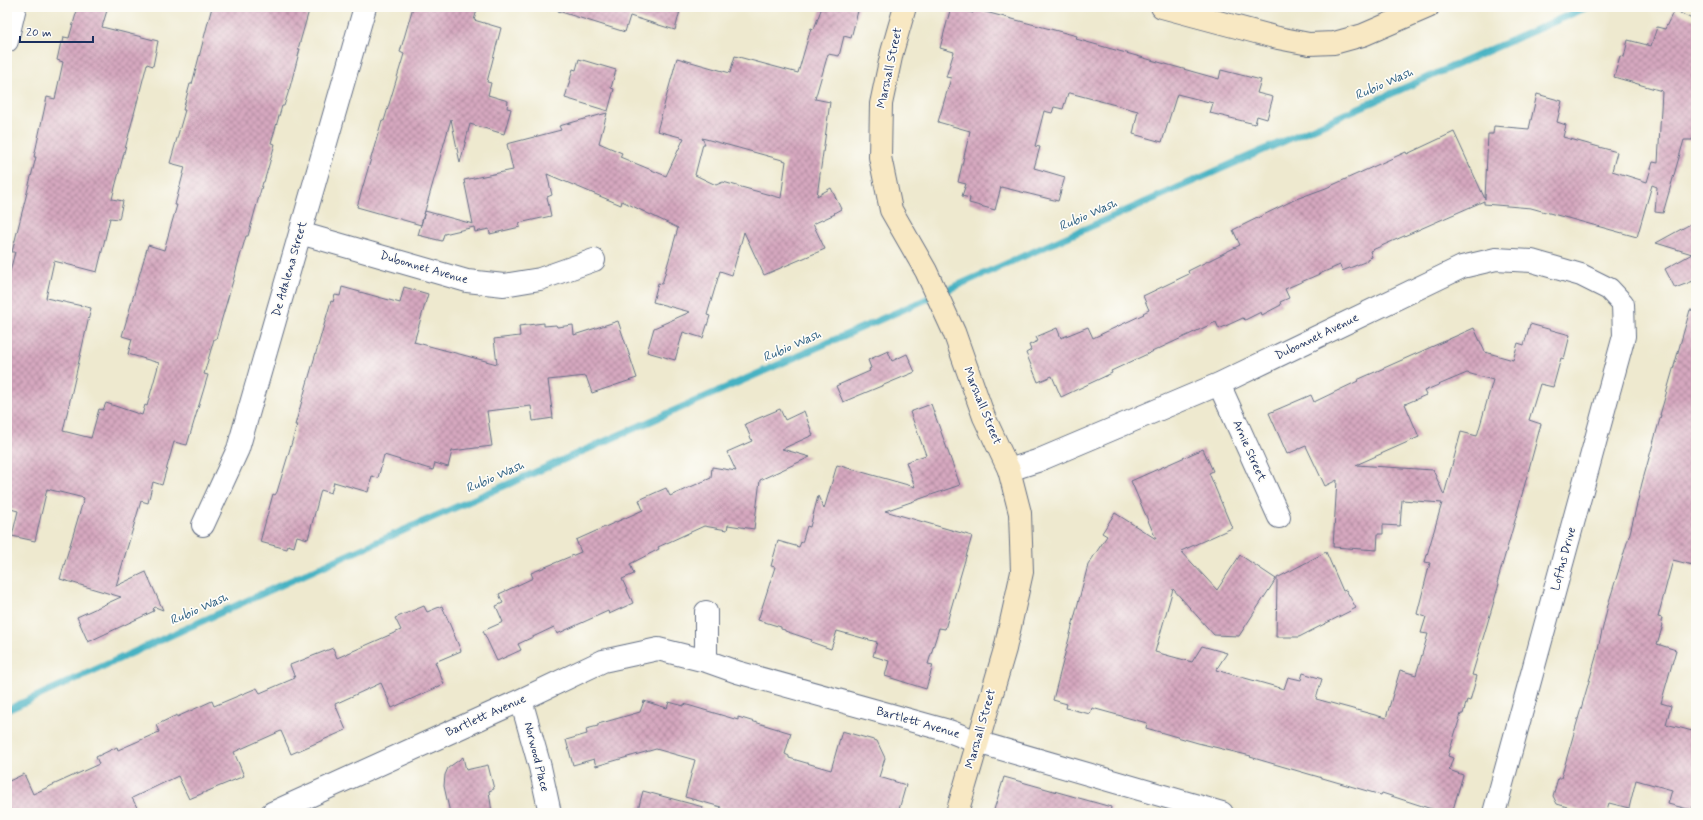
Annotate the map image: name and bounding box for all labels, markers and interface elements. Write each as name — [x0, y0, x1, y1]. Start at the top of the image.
scale bar — [20, 18, 93, 44]
text: 20 m — [26, 25, 52, 41]
street label: Marshall Street — [874, 26, 906, 110]
water label: Rubio Wash — [1352, 64, 1416, 104]
water label: Rubio Wash — [1056, 195, 1120, 235]
street label: De Adalena Street — [269, 219, 311, 319]
street label: Dubonnet Avenue — [378, 248, 470, 288]
street label: Dubonnet Avenue — [1273, 310, 1361, 364]
water label: Rubio Wash — [760, 326, 824, 366]
street label: Marshall Street — [959, 365, 1005, 447]
street label: Arnie Street — [1228, 418, 1270, 484]
water label: Rubio Wash — [463, 457, 527, 497]
street label: Loftus Drive — [1548, 525, 1580, 593]
water label: Rubio Wash — [167, 589, 231, 629]
street label: Marshall Street — [962, 687, 1000, 771]
street label: Bartlett Avenue — [443, 691, 529, 741]
street label: Bartlett Avenue — [874, 703, 962, 743]
street label: Norwood Place — [520, 720, 552, 794]

